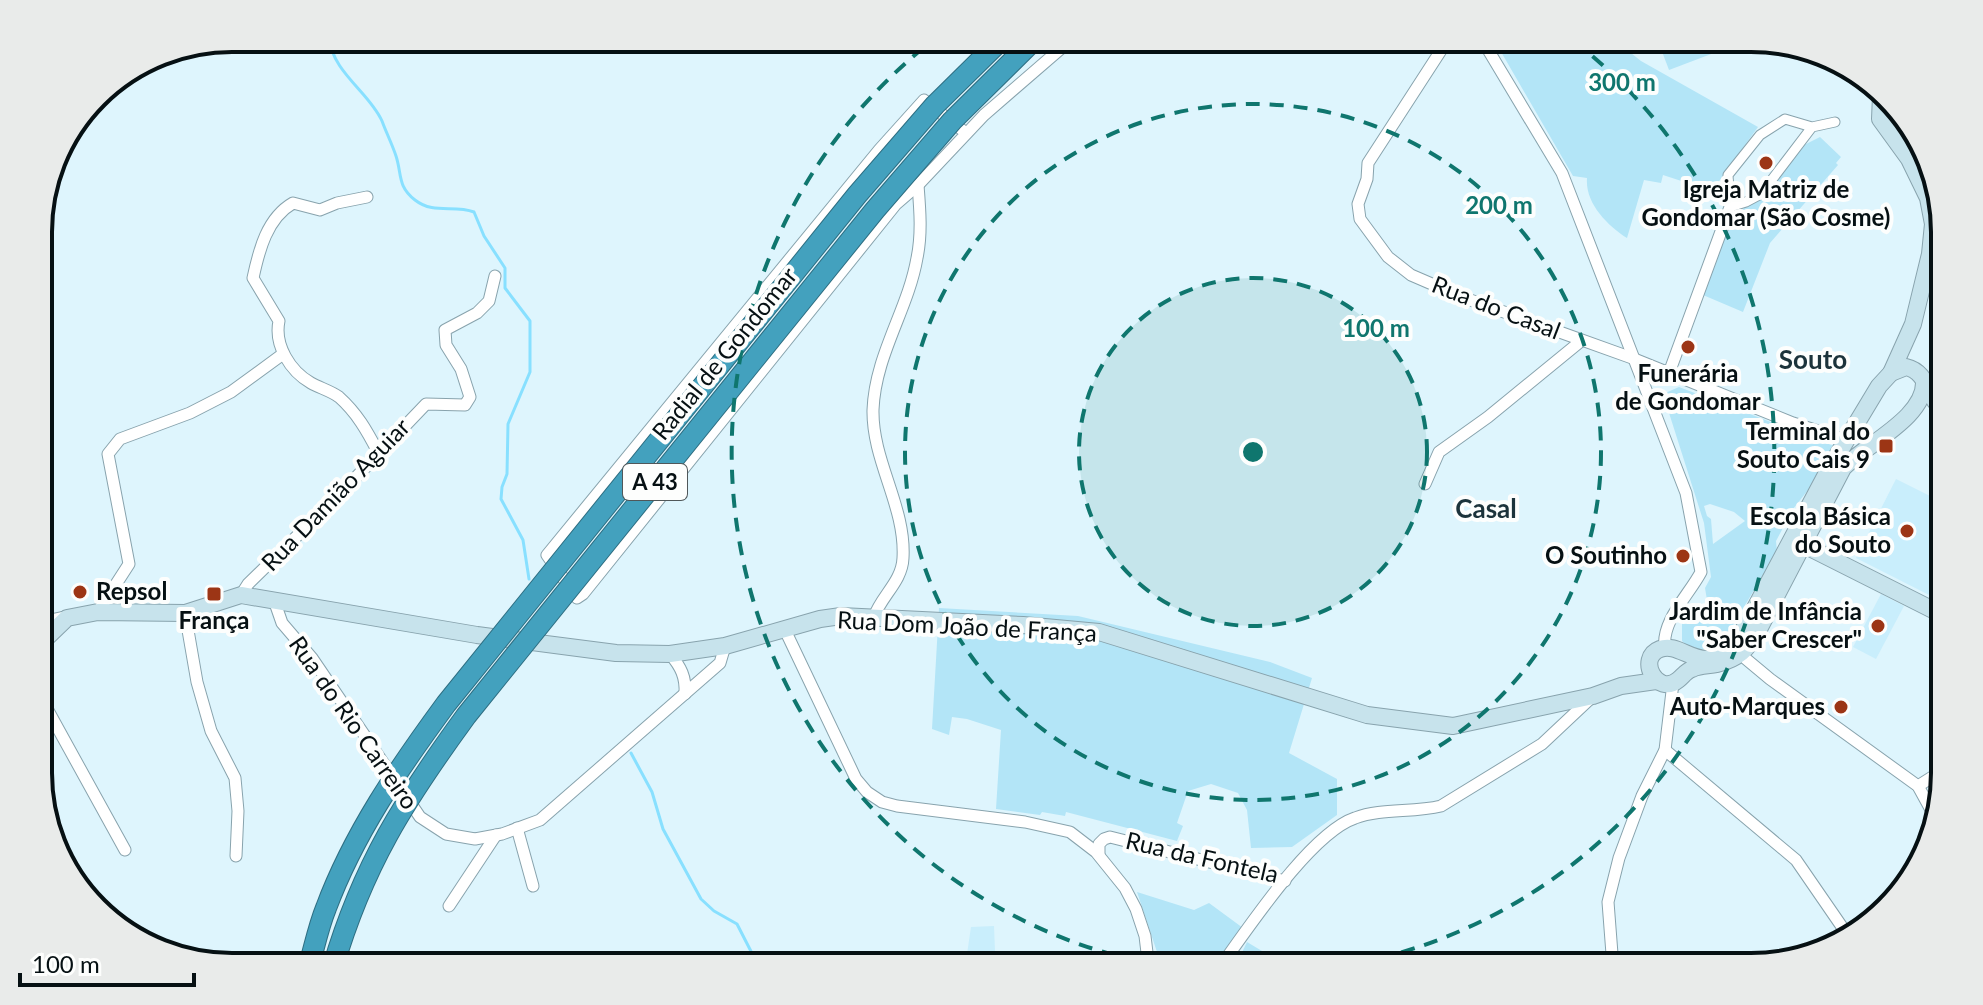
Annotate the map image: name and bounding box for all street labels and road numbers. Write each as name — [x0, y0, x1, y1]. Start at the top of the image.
street label: Radial de Gondomar — [645, 261, 803, 445]
street label: Rua do Casal — [1428, 269, 1565, 344]
street label: Rua Damião Aguiar — [255, 411, 415, 576]
road number: A 43 — [623, 464, 687, 500]
street label: Rua Dom João de França — [837, 604, 1098, 647]
street label: Rua do Rio Carreiro — [284, 630, 425, 814]
street label: Rua da Fontela — [1123, 825, 1281, 888]

